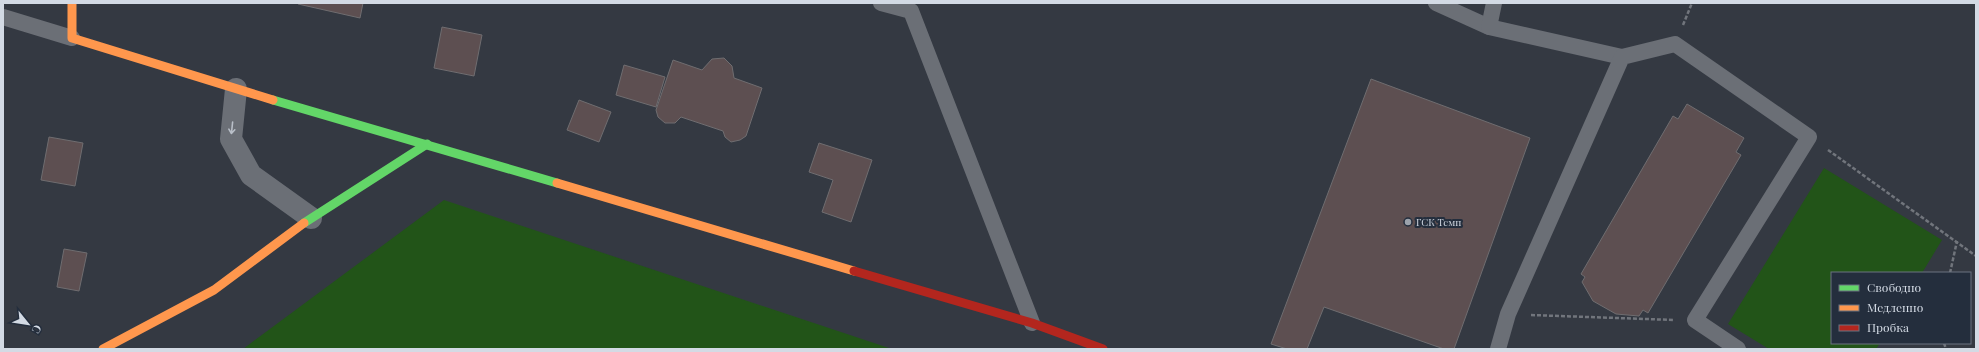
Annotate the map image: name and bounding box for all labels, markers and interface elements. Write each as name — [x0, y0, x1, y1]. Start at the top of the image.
one-way arrow — [228, 121, 236, 134]
place label: ГСК Темп — [1416, 215, 1461, 229]
marker: ГСК Темп — [1403, 217, 1413, 227]
legend — [1831, 272, 1971, 344]
text: Свободно — [1867, 279, 1922, 295]
text: Медленно — [1867, 299, 1924, 315]
north arrow — [8, 304, 48, 344]
text: Пробка — [1867, 319, 1909, 335]
text: С — [29, 322, 46, 337]

